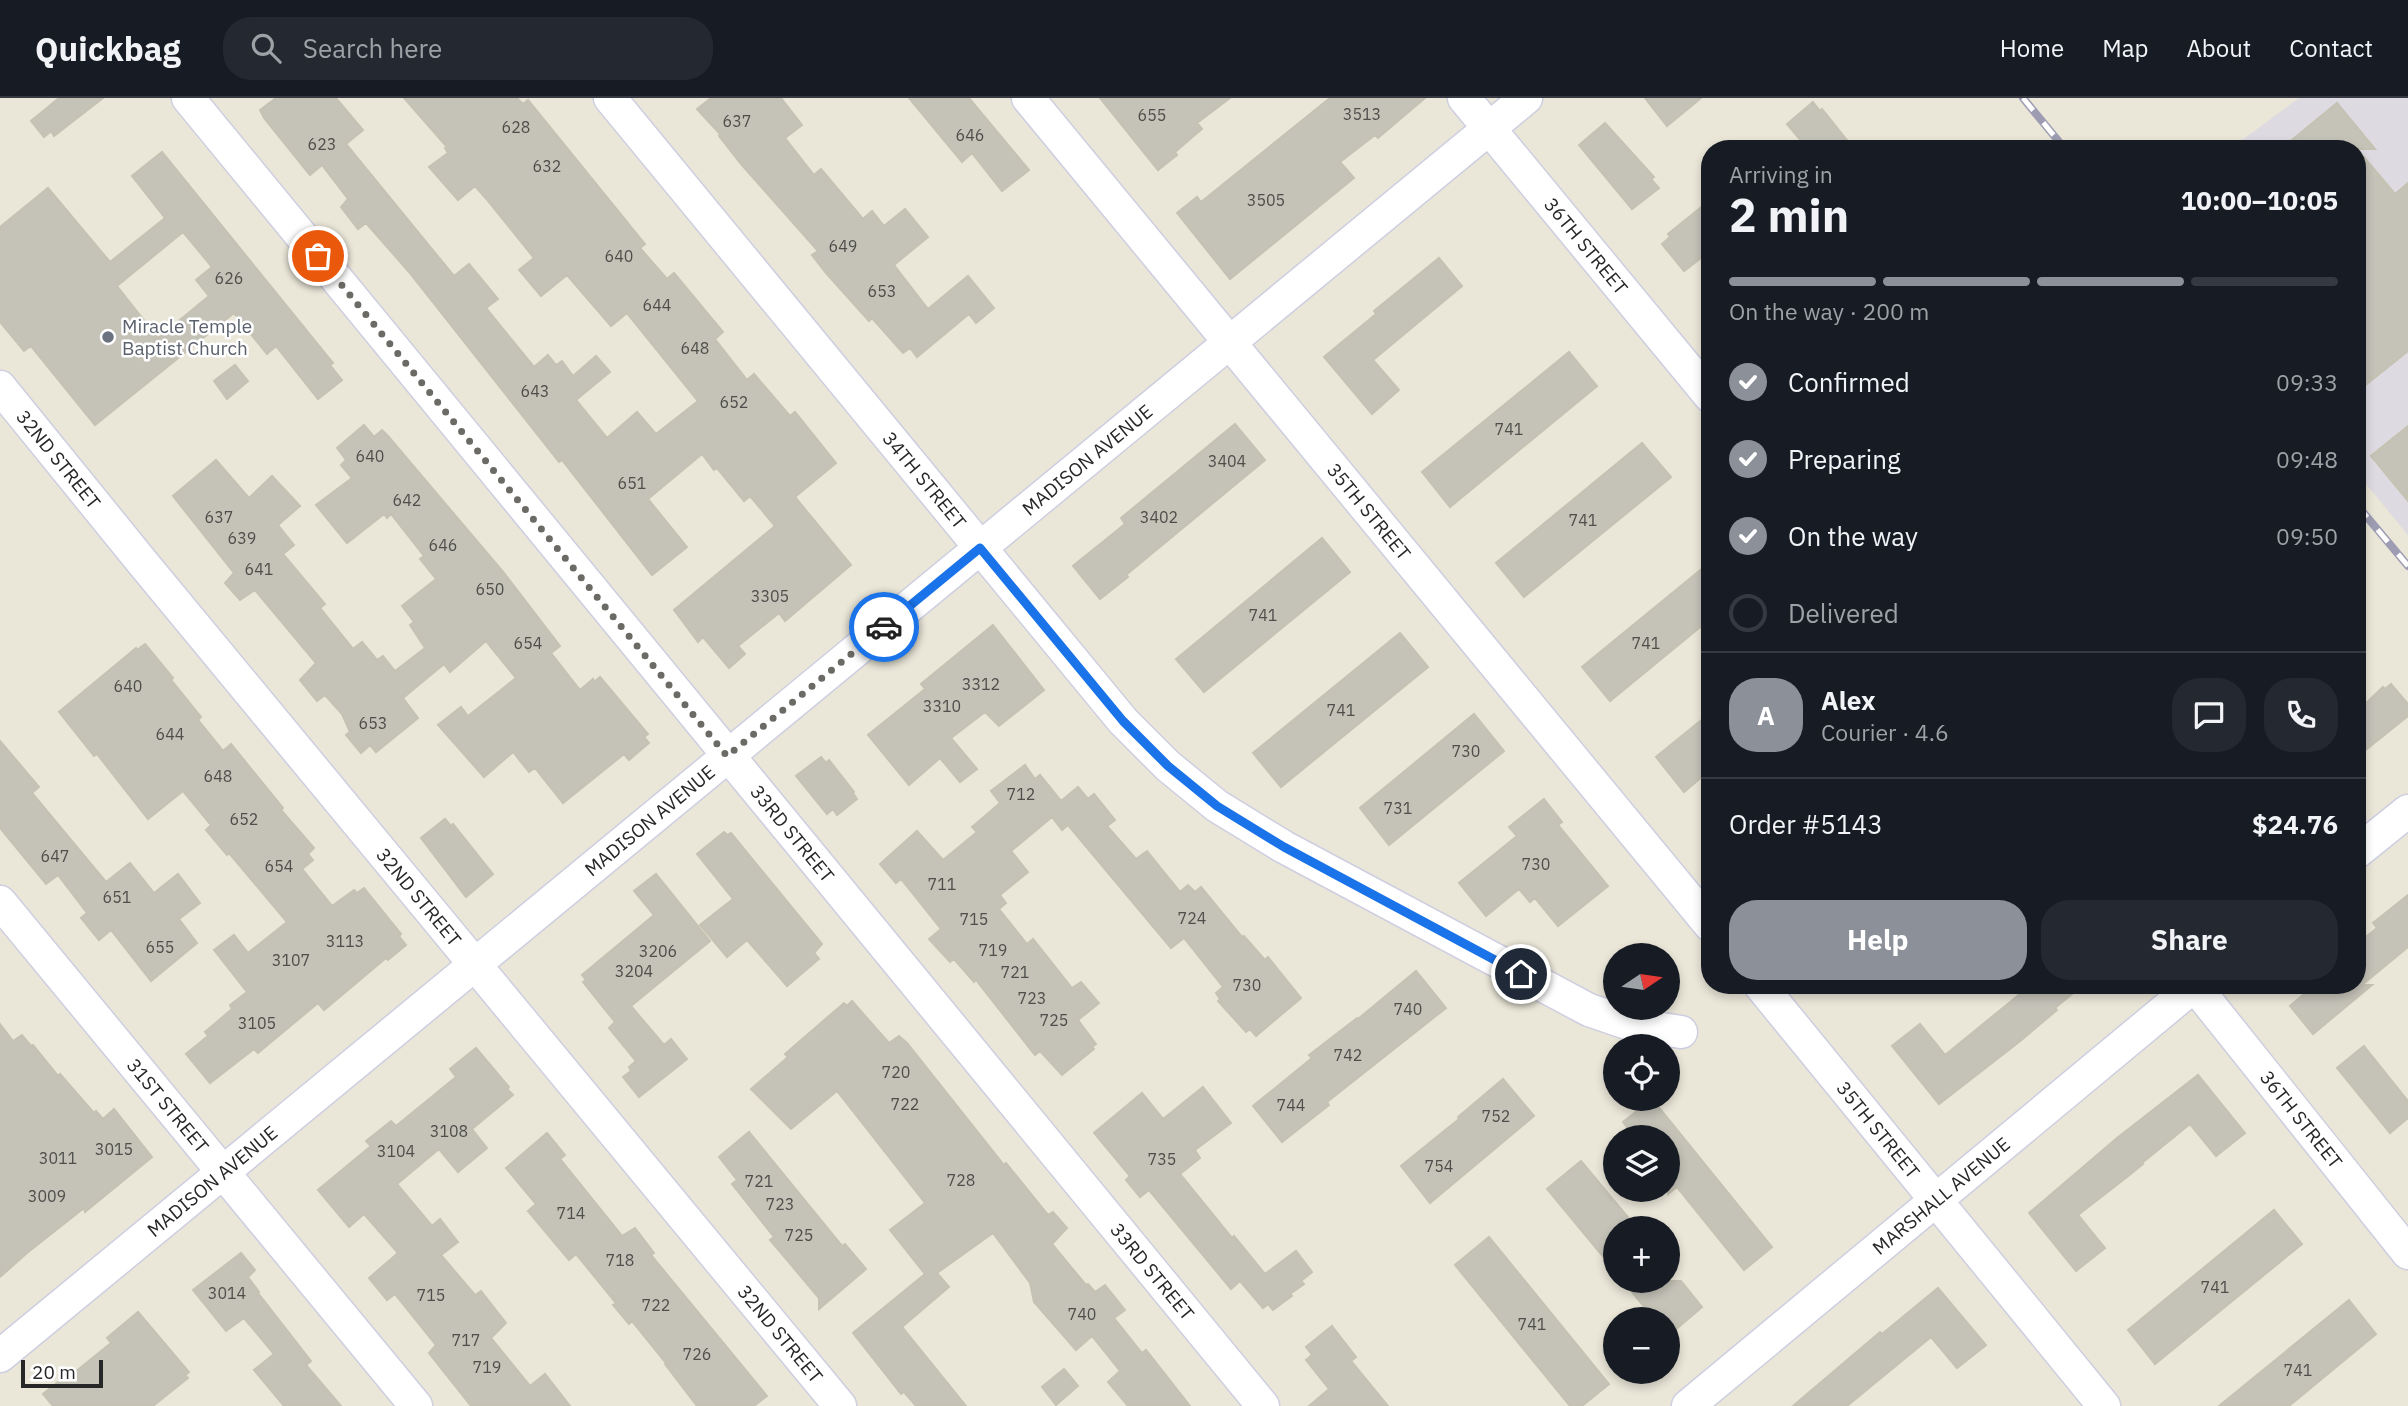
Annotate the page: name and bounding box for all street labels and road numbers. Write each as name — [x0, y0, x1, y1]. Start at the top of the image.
street label: 36TH STREET — [1539, 193, 1633, 299]
street label: MADISON AVENUE — [1017, 399, 1157, 520]
street label: 32ND STREET — [11, 405, 106, 514]
street label: 34TH STREET — [878, 427, 972, 534]
street label: 35TH STREET — [1322, 458, 1416, 565]
street label: MADISON AVENUE — [580, 760, 720, 881]
street label: 33RD STREET — [745, 780, 840, 887]
street label: 32ND STREET — [371, 843, 467, 951]
street label: 31ST STREET — [122, 1053, 214, 1158]
street label: 36TH STREET — [2255, 1066, 2348, 1173]
street label: 35TH STREET — [1832, 1076, 1925, 1183]
street label: MADISON AVENUE — [142, 1120, 282, 1242]
street label: MARSHALL AVENUE — [1867, 1132, 2015, 1260]
street label: 33RD STREET — [1105, 1218, 1200, 1325]
street label: 32ND STREET — [733, 1280, 828, 1388]

